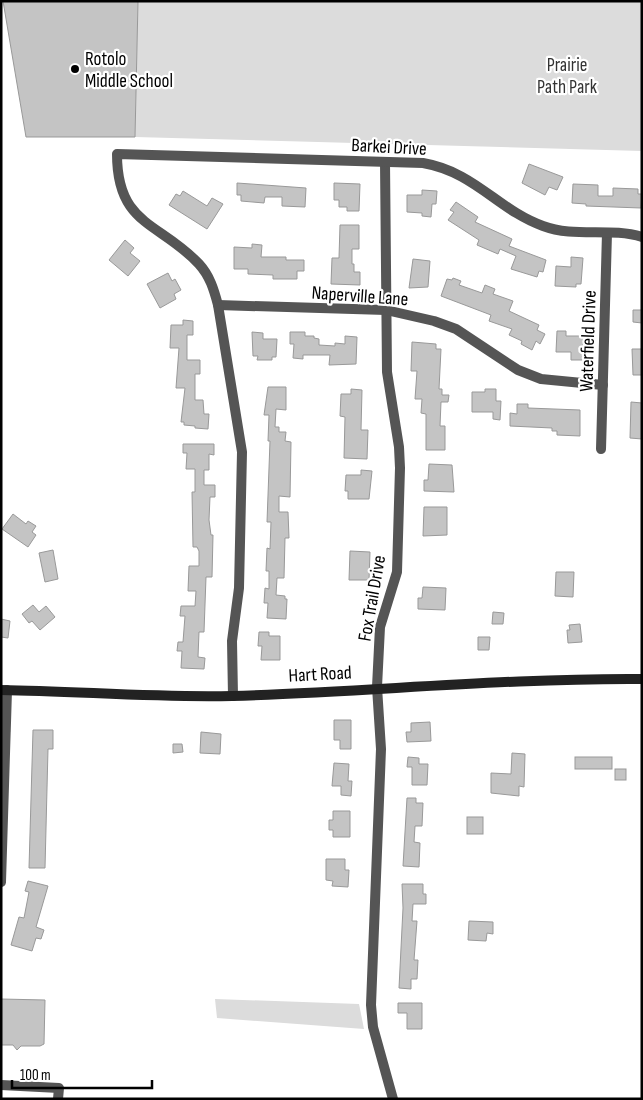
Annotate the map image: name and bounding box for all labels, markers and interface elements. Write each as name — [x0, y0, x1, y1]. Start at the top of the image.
place label: Rotolo Middle School — [85, 48, 173, 93]
park label: Prairie Path Park — [537, 54, 598, 99]
marker: Rotolo Middle School — [69, 63, 81, 75]
street label: Barkei Drive — [351, 134, 427, 161]
street label: Naperville Lane — [311, 282, 409, 311]
street label: Waterfield Drive — [575, 290, 602, 392]
street label: Fox Trail Drive — [354, 553, 391, 643]
street label: Hart Road — [288, 661, 352, 688]
scale bar — [12, 1058, 152, 1090]
text: 100 m — [20, 1066, 51, 1085]

